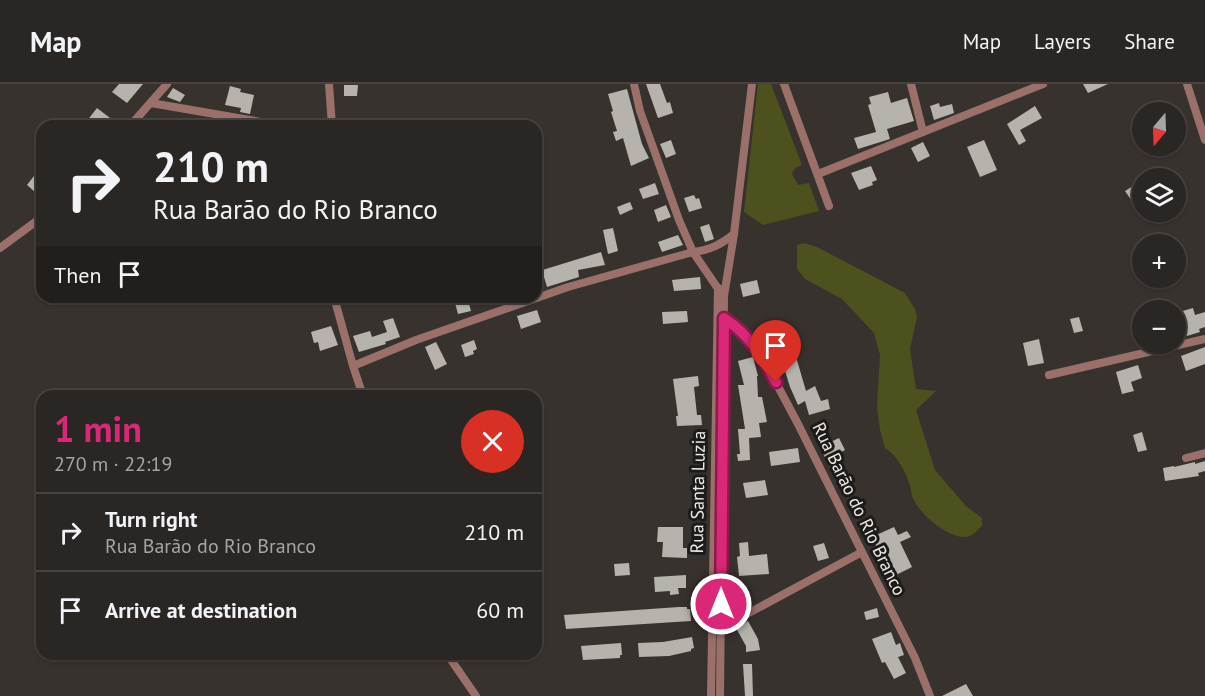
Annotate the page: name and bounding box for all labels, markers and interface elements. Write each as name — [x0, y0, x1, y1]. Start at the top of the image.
text: Map — [30, 23, 81, 60]
text: Map — [963, 28, 1001, 55]
text: Layers — [1034, 28, 1091, 55]
text: Share — [1124, 28, 1175, 55]
north arrow — [1132, 102, 1186, 156]
map controls — [1132, 102, 1186, 354]
text: 210 m — [153, 139, 269, 194]
icon: right — [54, 144, 132, 222]
button: layers — [1132, 168, 1186, 222]
text: Rua Barão do Rio Branco — [153, 192, 438, 226]
button: + — [1132, 234, 1186, 288]
icon: arrive — [113, 258, 146, 291]
text: Then — [54, 261, 101, 289]
button: − — [1132, 300, 1186, 354]
pin — [750, 320, 801, 382]
icon: arrive — [759, 329, 792, 362]
text: 1 min — [54, 405, 142, 452]
button: close — [461, 410, 524, 473]
street label: Rua Barão do Rio Branco — [808, 418, 911, 599]
street label: Rua Santa Luzia — [685, 431, 710, 553]
text: 270 m · 22:19 — [54, 451, 172, 477]
text: Turn right — [105, 505, 197, 533]
icon: right — [54, 516, 87, 549]
text: 210 m — [464, 518, 524, 546]
text: Rua Barão do Rio Branco — [105, 533, 316, 559]
position arrow — [689, 572, 753, 636]
icon: arrive — [54, 594, 87, 627]
text: Arrive at destination — [105, 596, 297, 624]
text: 60 m — [476, 596, 524, 624]

